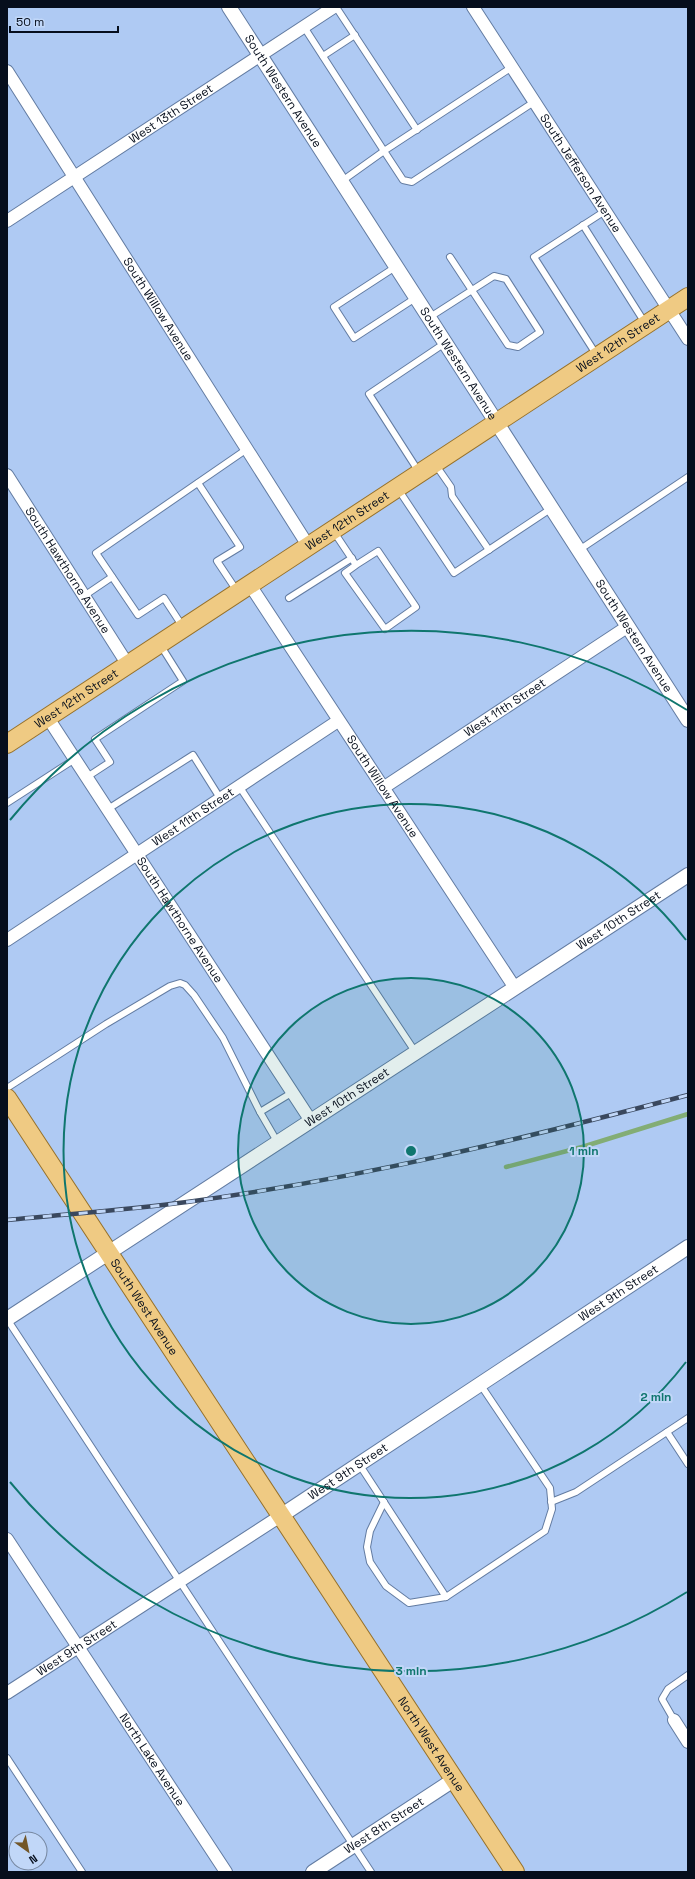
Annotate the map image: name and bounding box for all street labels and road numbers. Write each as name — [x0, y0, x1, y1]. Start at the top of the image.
street label: South Western Avenue — [241, 32, 325, 151]
street label: West 13th Street — [126, 80, 216, 147]
street label: South Jefferson Avenue — [536, 111, 625, 236]
street label: South Willow Avenue — [119, 254, 197, 364]
street label: South Western Avenue — [416, 304, 501, 423]
street label: West 12th Street — [573, 310, 663, 376]
street label: West 12th Street — [302, 487, 392, 554]
street label: South Hawthorne Avenue — [21, 504, 114, 637]
street label: South Western Avenue — [592, 576, 676, 695]
street label: West 12th Street — [31, 665, 121, 732]
street label: West 11th Street — [461, 675, 549, 740]
street label: South Willow Avenue — [343, 732, 422, 841]
street label: West 11th Street — [149, 784, 237, 850]
street label: South Hawthorne Avenue — [133, 854, 227, 986]
street label: West 10th Street — [573, 887, 664, 954]
street label: West 10th Street — [302, 1064, 392, 1131]
street label: South West Avenue — [107, 1256, 182, 1358]
street label: West 9th Street — [575, 1261, 661, 1325]
street label: West 9th Street — [305, 1439, 391, 1504]
street label: West 9th Street — [34, 1616, 120, 1680]
street label: North West Avenue — [394, 1694, 468, 1795]
street label: North Lake Avenue — [116, 1710, 188, 1809]
street label: West 8th Street — [341, 1793, 427, 1857]

